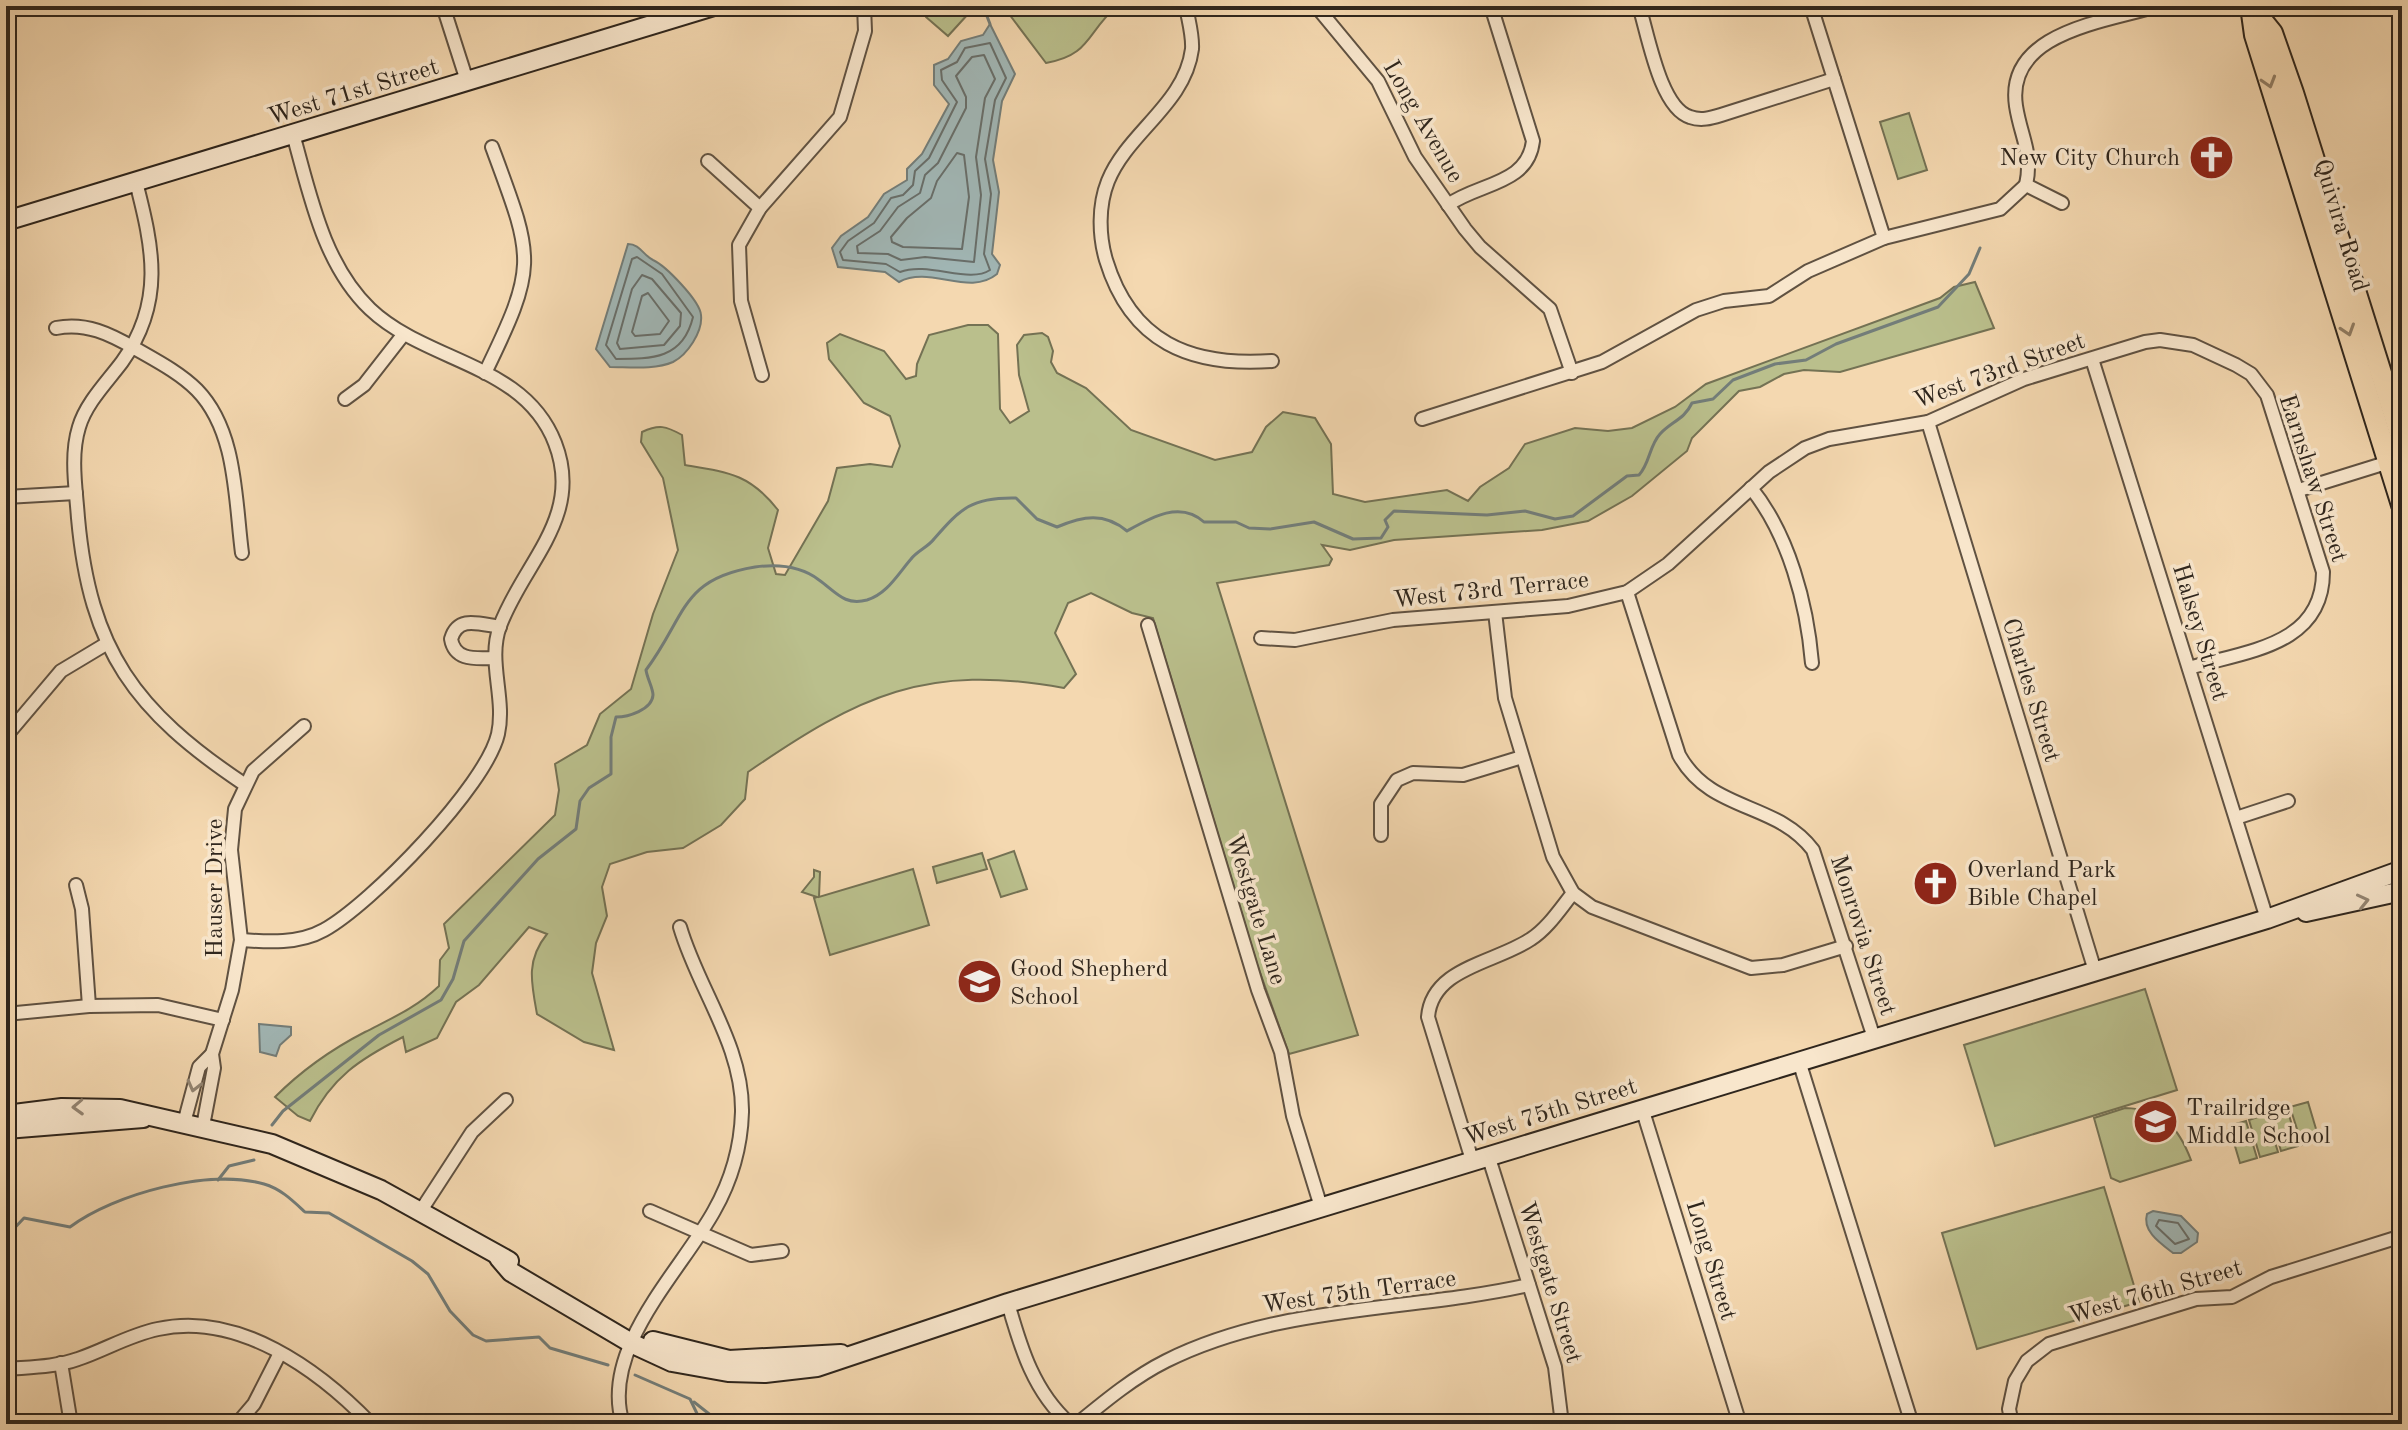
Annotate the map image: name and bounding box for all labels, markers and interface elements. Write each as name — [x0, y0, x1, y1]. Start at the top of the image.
street label: West 71st Street — [265, 56, 442, 130]
street label: Long Avenue — [1378, 57, 1467, 187]
one-way arrow — [2260, 75, 2276, 89]
church icon: New City Church — [2187, 133, 2235, 181]
place label: New City Church — [1999, 147, 2180, 171]
street label: Quivira Road — [2309, 156, 2372, 295]
one-way arrow — [2338, 323, 2354, 337]
street label: West 73rd Street — [1911, 330, 2089, 414]
street label: Earnshaw Street — [2274, 392, 2351, 566]
street label: Halsey Street — [2167, 561, 2231, 704]
street label: West 73rd Terrace — [1392, 569, 1590, 613]
street label: Charles Street — [1997, 616, 2063, 765]
street label: Hauser Drive — [204, 818, 228, 958]
street label: Westgate Lane — [1221, 831, 1289, 988]
street label: Monrovia Street — [1825, 852, 1899, 1019]
church icon: Overland Park Bible Chapel — [1912, 859, 1960, 907]
place label: Overland Park Bible Chapel — [1967, 859, 2116, 911]
one-way arrow — [2355, 894, 2369, 911]
school or university icon: Good Shepherd School — [955, 958, 1003, 1006]
place label: Good Shepherd School — [1010, 958, 1168, 1010]
street label: West 75th Street — [1461, 1075, 1640, 1151]
one-way arrow — [186, 1078, 203, 1092]
school or university icon: Trailridge Middle School — [2131, 1097, 2179, 1145]
place label: Trailridge Middle School — [2186, 1097, 2331, 1149]
one-way arrow — [71, 1099, 84, 1116]
street label: Long Street — [1680, 1198, 1740, 1323]
street label: Westgate Street — [1513, 1199, 1585, 1366]
street label: West 76th Street — [2066, 1257, 2245, 1329]
street label: West 75th Terrace — [1261, 1267, 1458, 1318]

